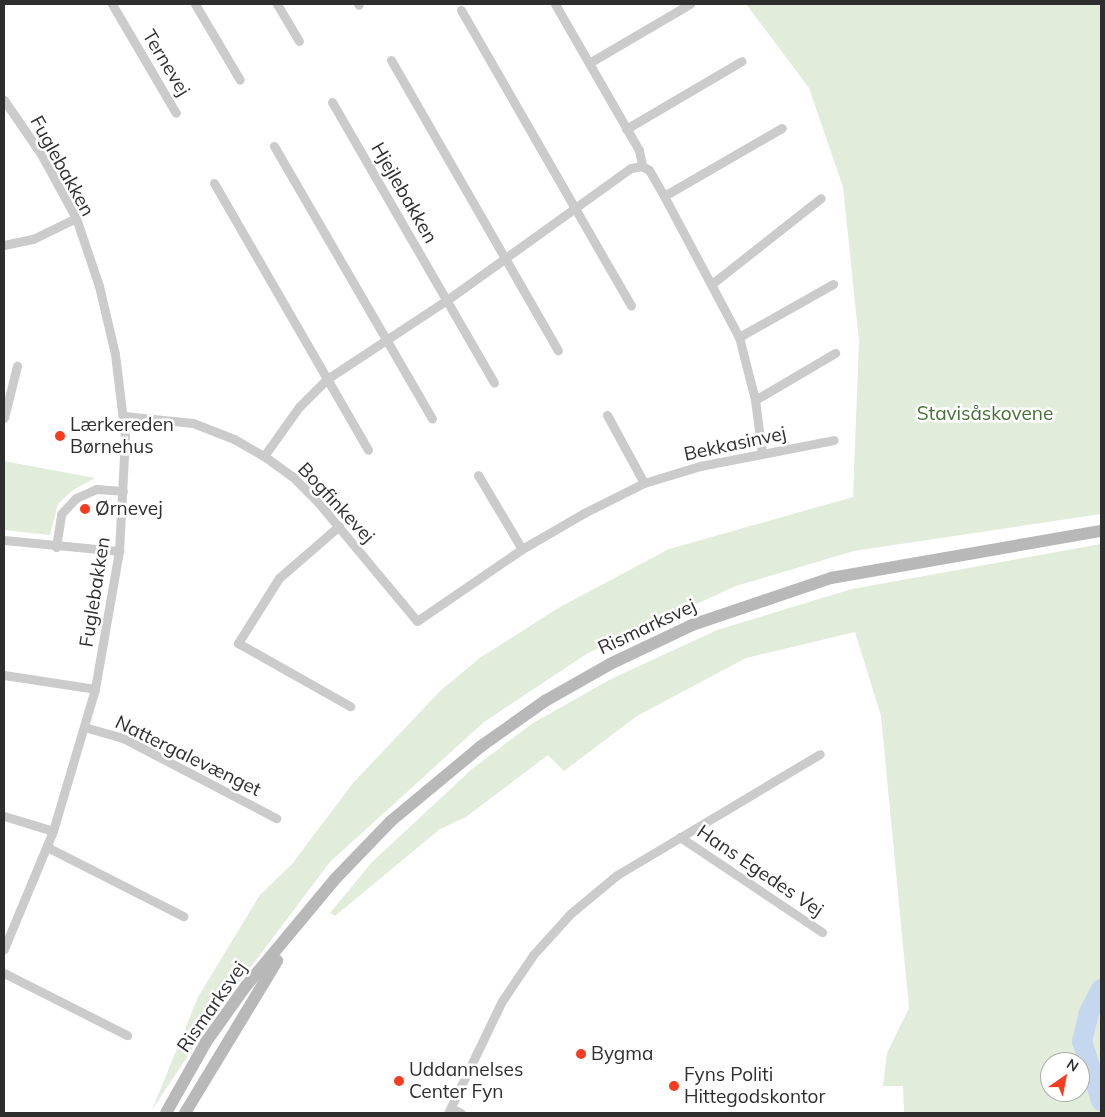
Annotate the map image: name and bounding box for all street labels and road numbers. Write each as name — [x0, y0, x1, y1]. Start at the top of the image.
street label: Ternevej — [137, 26, 195, 100]
street label: Fuglebakken — [25, 112, 99, 220]
street label: Hjejlebakken — [366, 139, 442, 247]
street label: Bekkasinvej — [682, 422, 788, 466]
street label: Bogfinkevej — [293, 458, 379, 548]
street label: Fuglebakken — [75, 535, 115, 649]
street label: Rismarksvej — [594, 594, 700, 660]
street label: Nattergalevænget — [111, 711, 265, 801]
street label: Hans Egedes Vej — [692, 820, 828, 922]
street label: Rismarksvej — [172, 957, 252, 1057]

